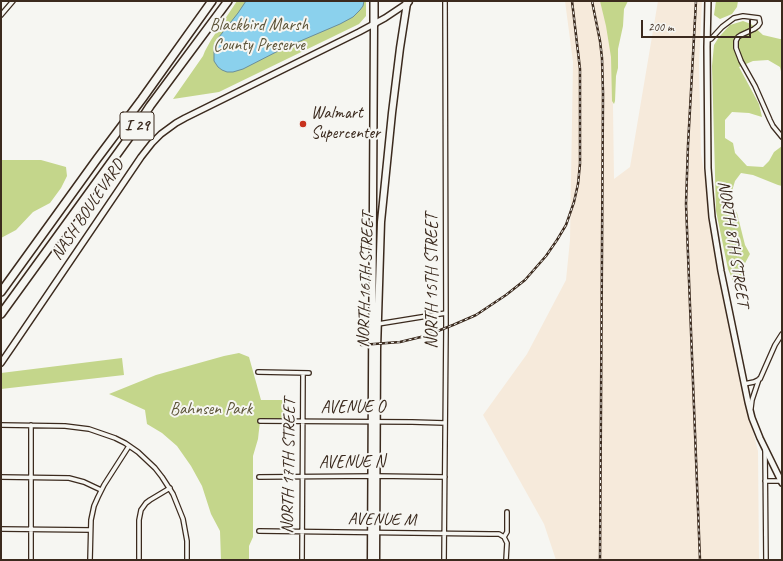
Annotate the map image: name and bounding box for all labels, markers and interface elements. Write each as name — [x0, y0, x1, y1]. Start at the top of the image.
scale bar — [643, 12, 753, 38]
park label: Blackbird Marsh County Preserve — [210, 16, 308, 56]
text: 200 m — [648, 19, 674, 35]
place label: Walmart Supercenter — [311, 104, 380, 144]
road number: I 29 — [120, 112, 154, 140]
marker: Walmart Supercenter — [298, 119, 308, 129]
street label: NASH BOULEVARD — [47, 156, 129, 264]
street label: NORTH 8TH STREET — [713, 179, 753, 309]
street label: NORTH 16TH STREET — [353, 212, 379, 348]
street label: NORTH 15TH STREET — [423, 213, 443, 349]
street label: NORTH 17TH STREET — [278, 398, 300, 534]
street label: AVENUE O — [321, 398, 385, 418]
park label: Bahnsen Park — [170, 400, 252, 420]
street label: AVENUE N — [319, 453, 385, 473]
street label: AVENUE M — [348, 509, 416, 531]

